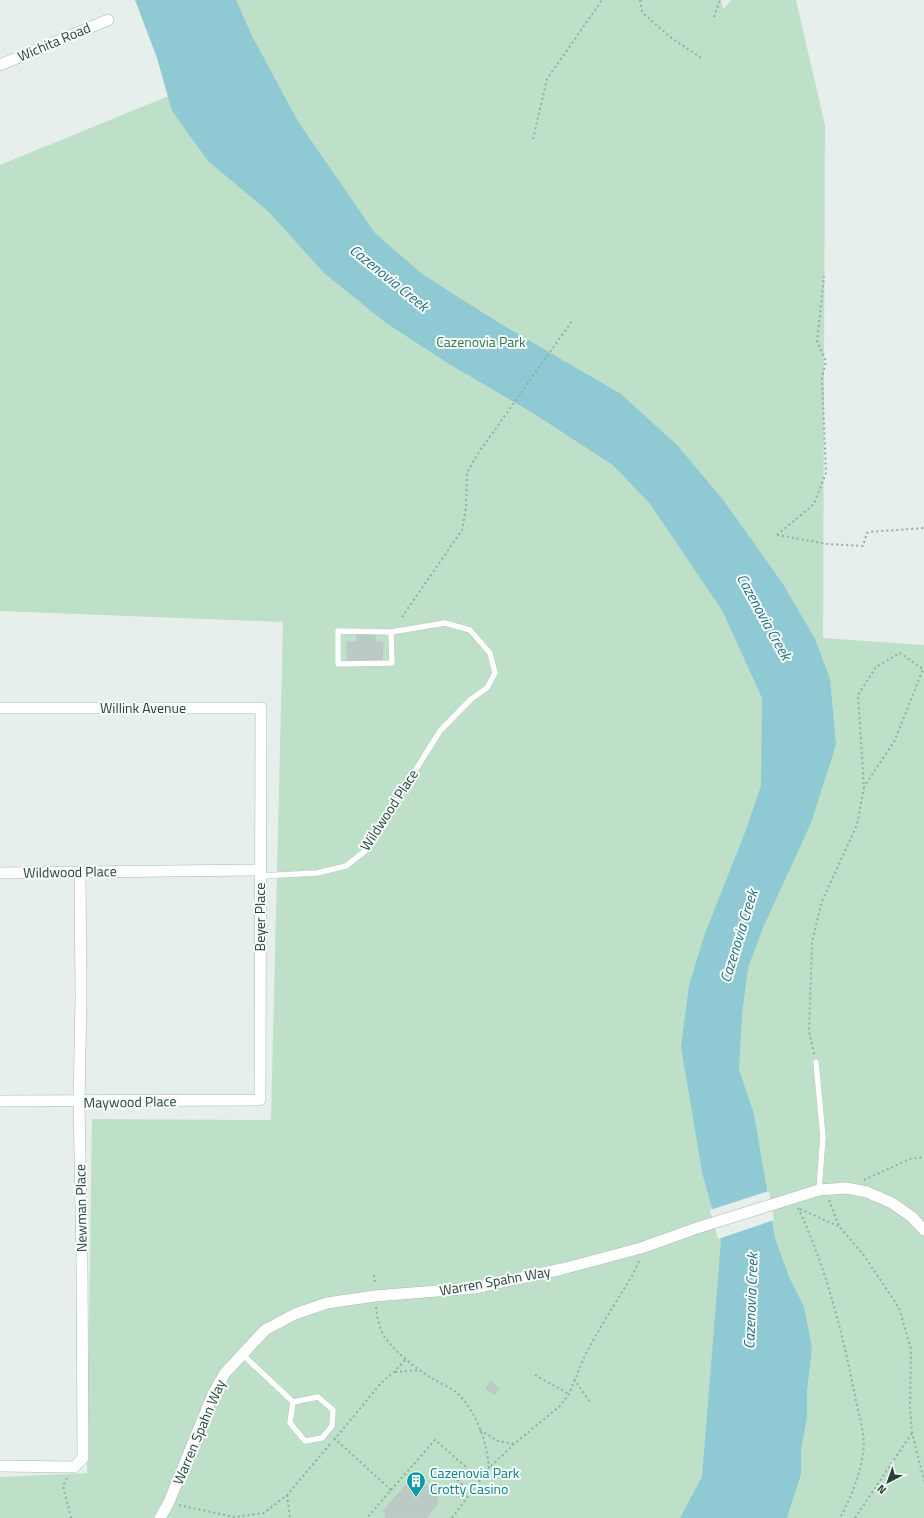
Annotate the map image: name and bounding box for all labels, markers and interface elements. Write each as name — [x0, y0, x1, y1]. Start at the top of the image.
street label: Wichita Road — [14, 17, 94, 66]
water label: Cazenovia Creek — [345, 238, 436, 318]
park label: Cazenovia Park — [436, 331, 526, 352]
water label: Cazenovia Creek — [731, 569, 799, 666]
street label: Willink Avenue — [100, 697, 186, 718]
street label: Wildwood Place — [354, 765, 423, 855]
street label: Wildwood Place — [23, 860, 117, 883]
street label: Beyer Place — [249, 883, 270, 951]
water label: Cazenovia Creek — [713, 884, 764, 985]
street label: Maywood Place — [83, 1090, 177, 1113]
street label: Newman Place — [69, 1164, 92, 1252]
water label: Cazenovia Creek — [737, 1250, 764, 1349]
street label: Warren Spahn Way — [438, 1260, 552, 1301]
street label: Warren Spahn Way — [167, 1376, 230, 1488]
place label: Cazenovia Park Crotty Casino — [430, 1462, 520, 1499]
north arrow — [868, 1462, 908, 1502]
building icon: Cazenovia Park Crotty Casino — [405, 1470, 427, 1498]
text: N — [873, 1481, 890, 1498]

